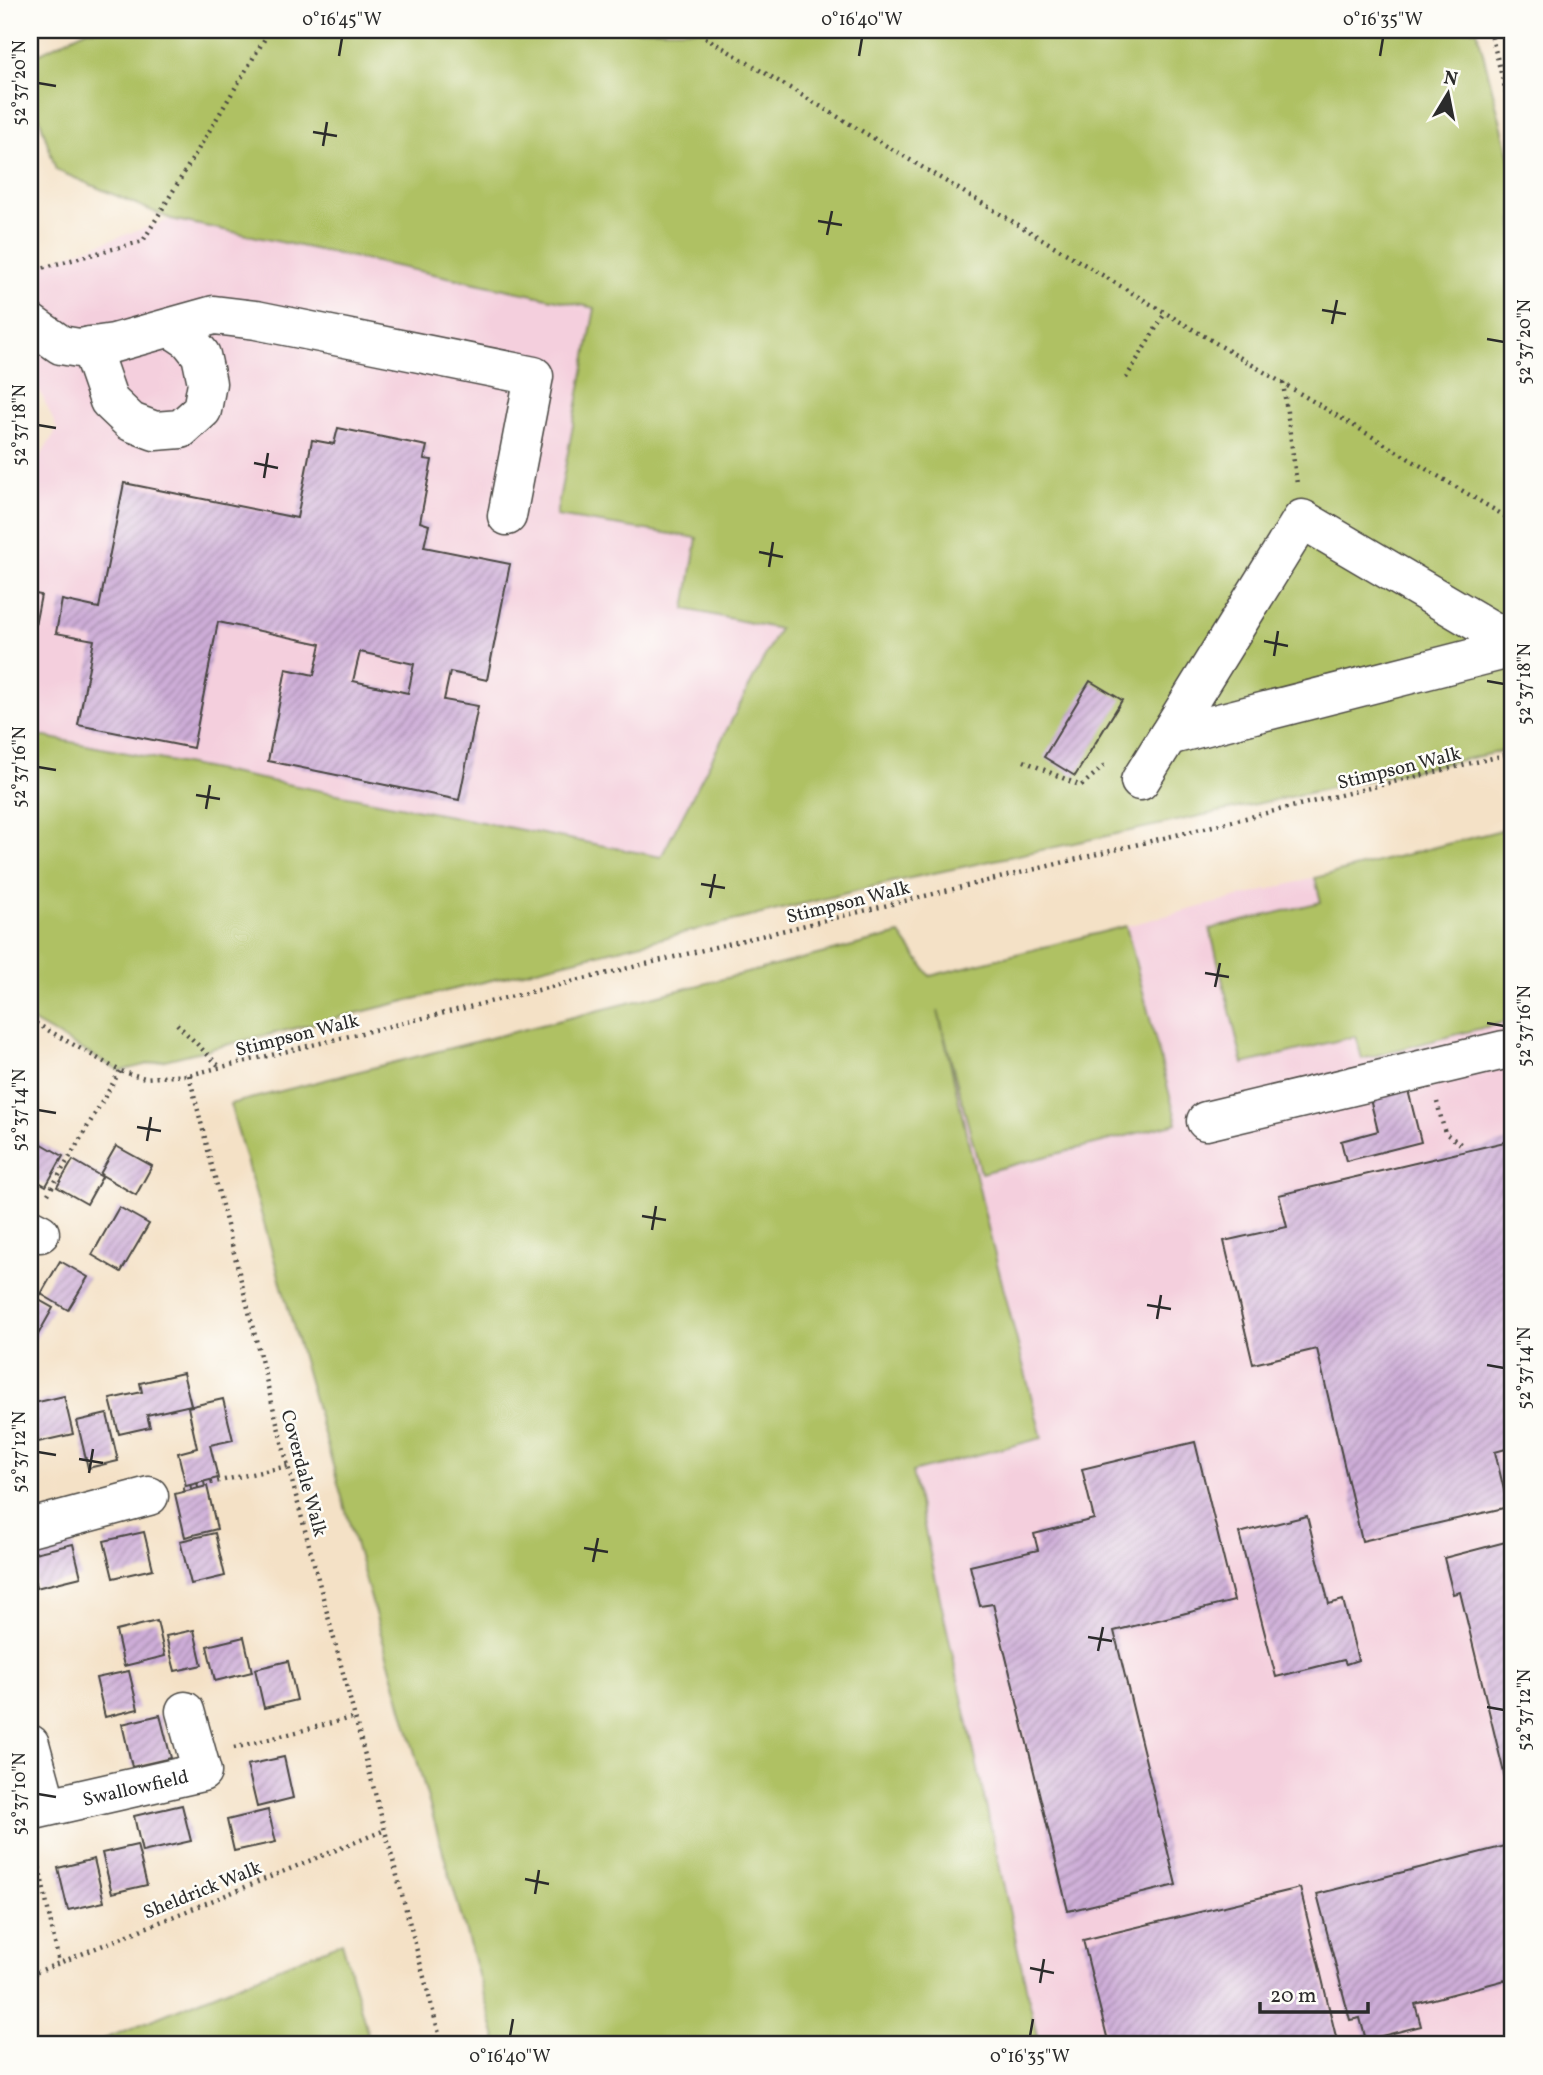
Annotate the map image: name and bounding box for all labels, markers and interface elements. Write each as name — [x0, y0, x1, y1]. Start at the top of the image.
text: 0°16'45"W — [302, 8, 382, 33]
text: 0°16'40"W — [821, 8, 903, 33]
text: 0°16'35"W — [1343, 8, 1423, 33]
text: 52°37'20"N — [8, 40, 33, 126]
north arrow — [1414, 60, 1484, 130]
text: N — [1442, 65, 1460, 93]
text: 52°37'20"N — [1513, 299, 1538, 385]
text: 52°37'18"N — [8, 384, 33, 466]
text: 52°37'18"N — [1513, 643, 1538, 725]
text: 52°37'16"N — [8, 726, 33, 808]
street label: Stimpson Walk — [1335, 741, 1464, 797]
street label: Stimpson Walk — [784, 875, 913, 931]
text: 52°37'16"N — [1513, 985, 1538, 1067]
street label: Stimpson Walk — [233, 1008, 362, 1064]
text: 52°37'14"N — [8, 1069, 33, 1151]
text: 52°37'14"N — [1513, 1327, 1538, 1409]
street label: Coverdale Walk — [274, 1407, 333, 1540]
text: 52°37'12"N — [8, 1411, 33, 1493]
text: 52°37'12"N — [1513, 1669, 1538, 1751]
text: 52°37'10"N — [8, 1752, 33, 1836]
street label: Swallowfield — [80, 1764, 191, 1814]
street label: Sheldrick Walk — [140, 1855, 266, 1926]
scale bar — [1260, 1970, 1368, 2014]
text: 20 m — [1270, 1982, 1316, 2011]
text: 0°16'40"W — [469, 2045, 551, 2070]
text: 0°16'35"W — [990, 2045, 1070, 2070]

